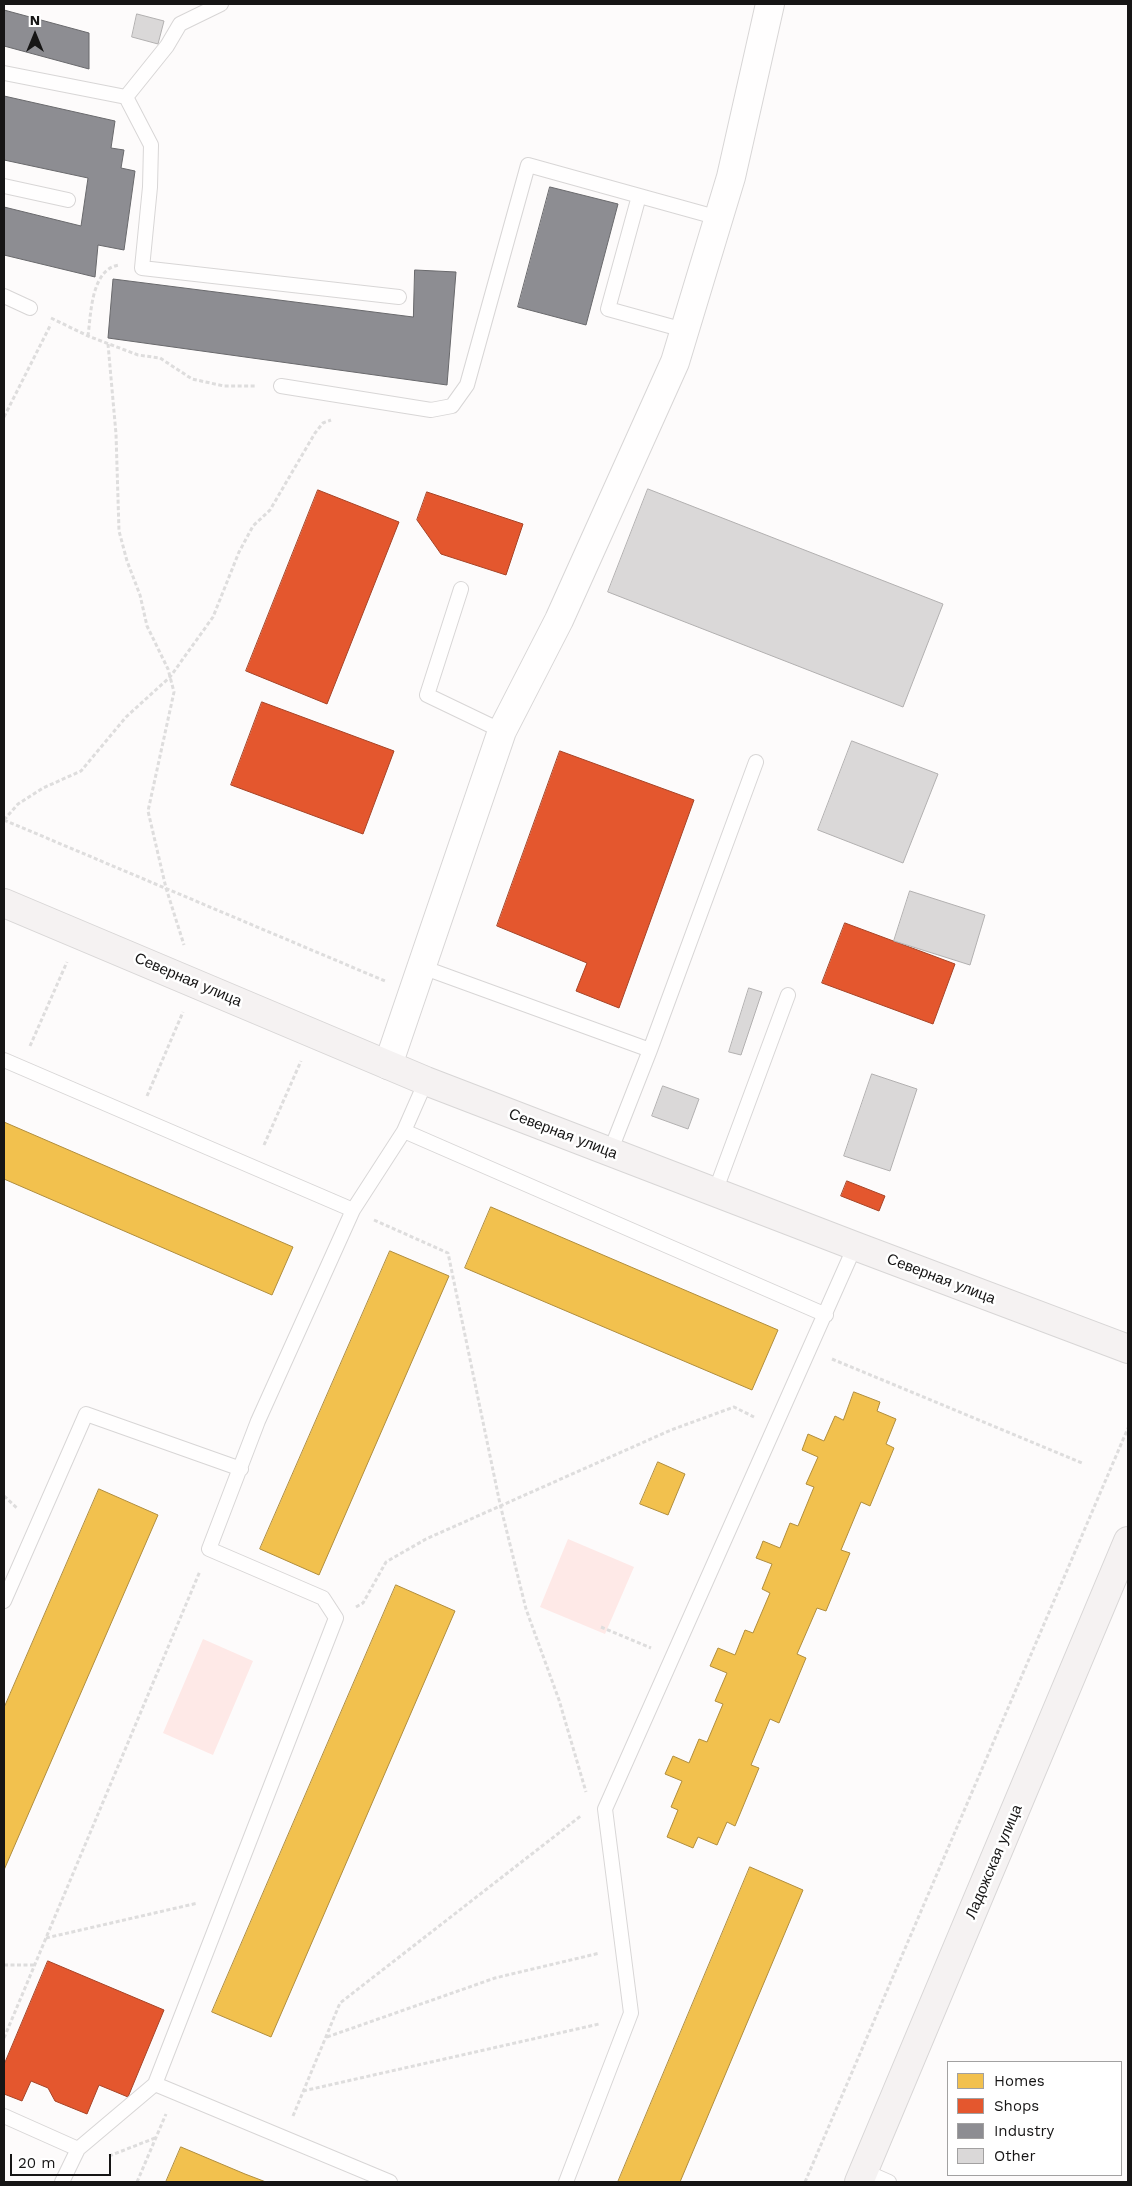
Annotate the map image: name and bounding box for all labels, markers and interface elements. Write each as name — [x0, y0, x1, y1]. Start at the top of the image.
north arrow — [10, 10, 60, 60]
text: N — [30, 12, 40, 28]
street label: Северная улица — [132, 949, 244, 1011]
street label: Северная улица — [506, 1105, 620, 1163]
street label: Северная улица — [884, 1250, 998, 1308]
street label: Ладожская улица — [962, 1802, 1026, 1922]
legend — [947, 2061, 1122, 2176]
text: Homes — [994, 2072, 1045, 2090]
text: Shops — [994, 2097, 1039, 2115]
text: Industry — [994, 2122, 1054, 2140]
scale bar — [12, 2144, 114, 2176]
text: Other — [994, 2147, 1036, 2165]
text: 20 m — [18, 2154, 56, 2172]

